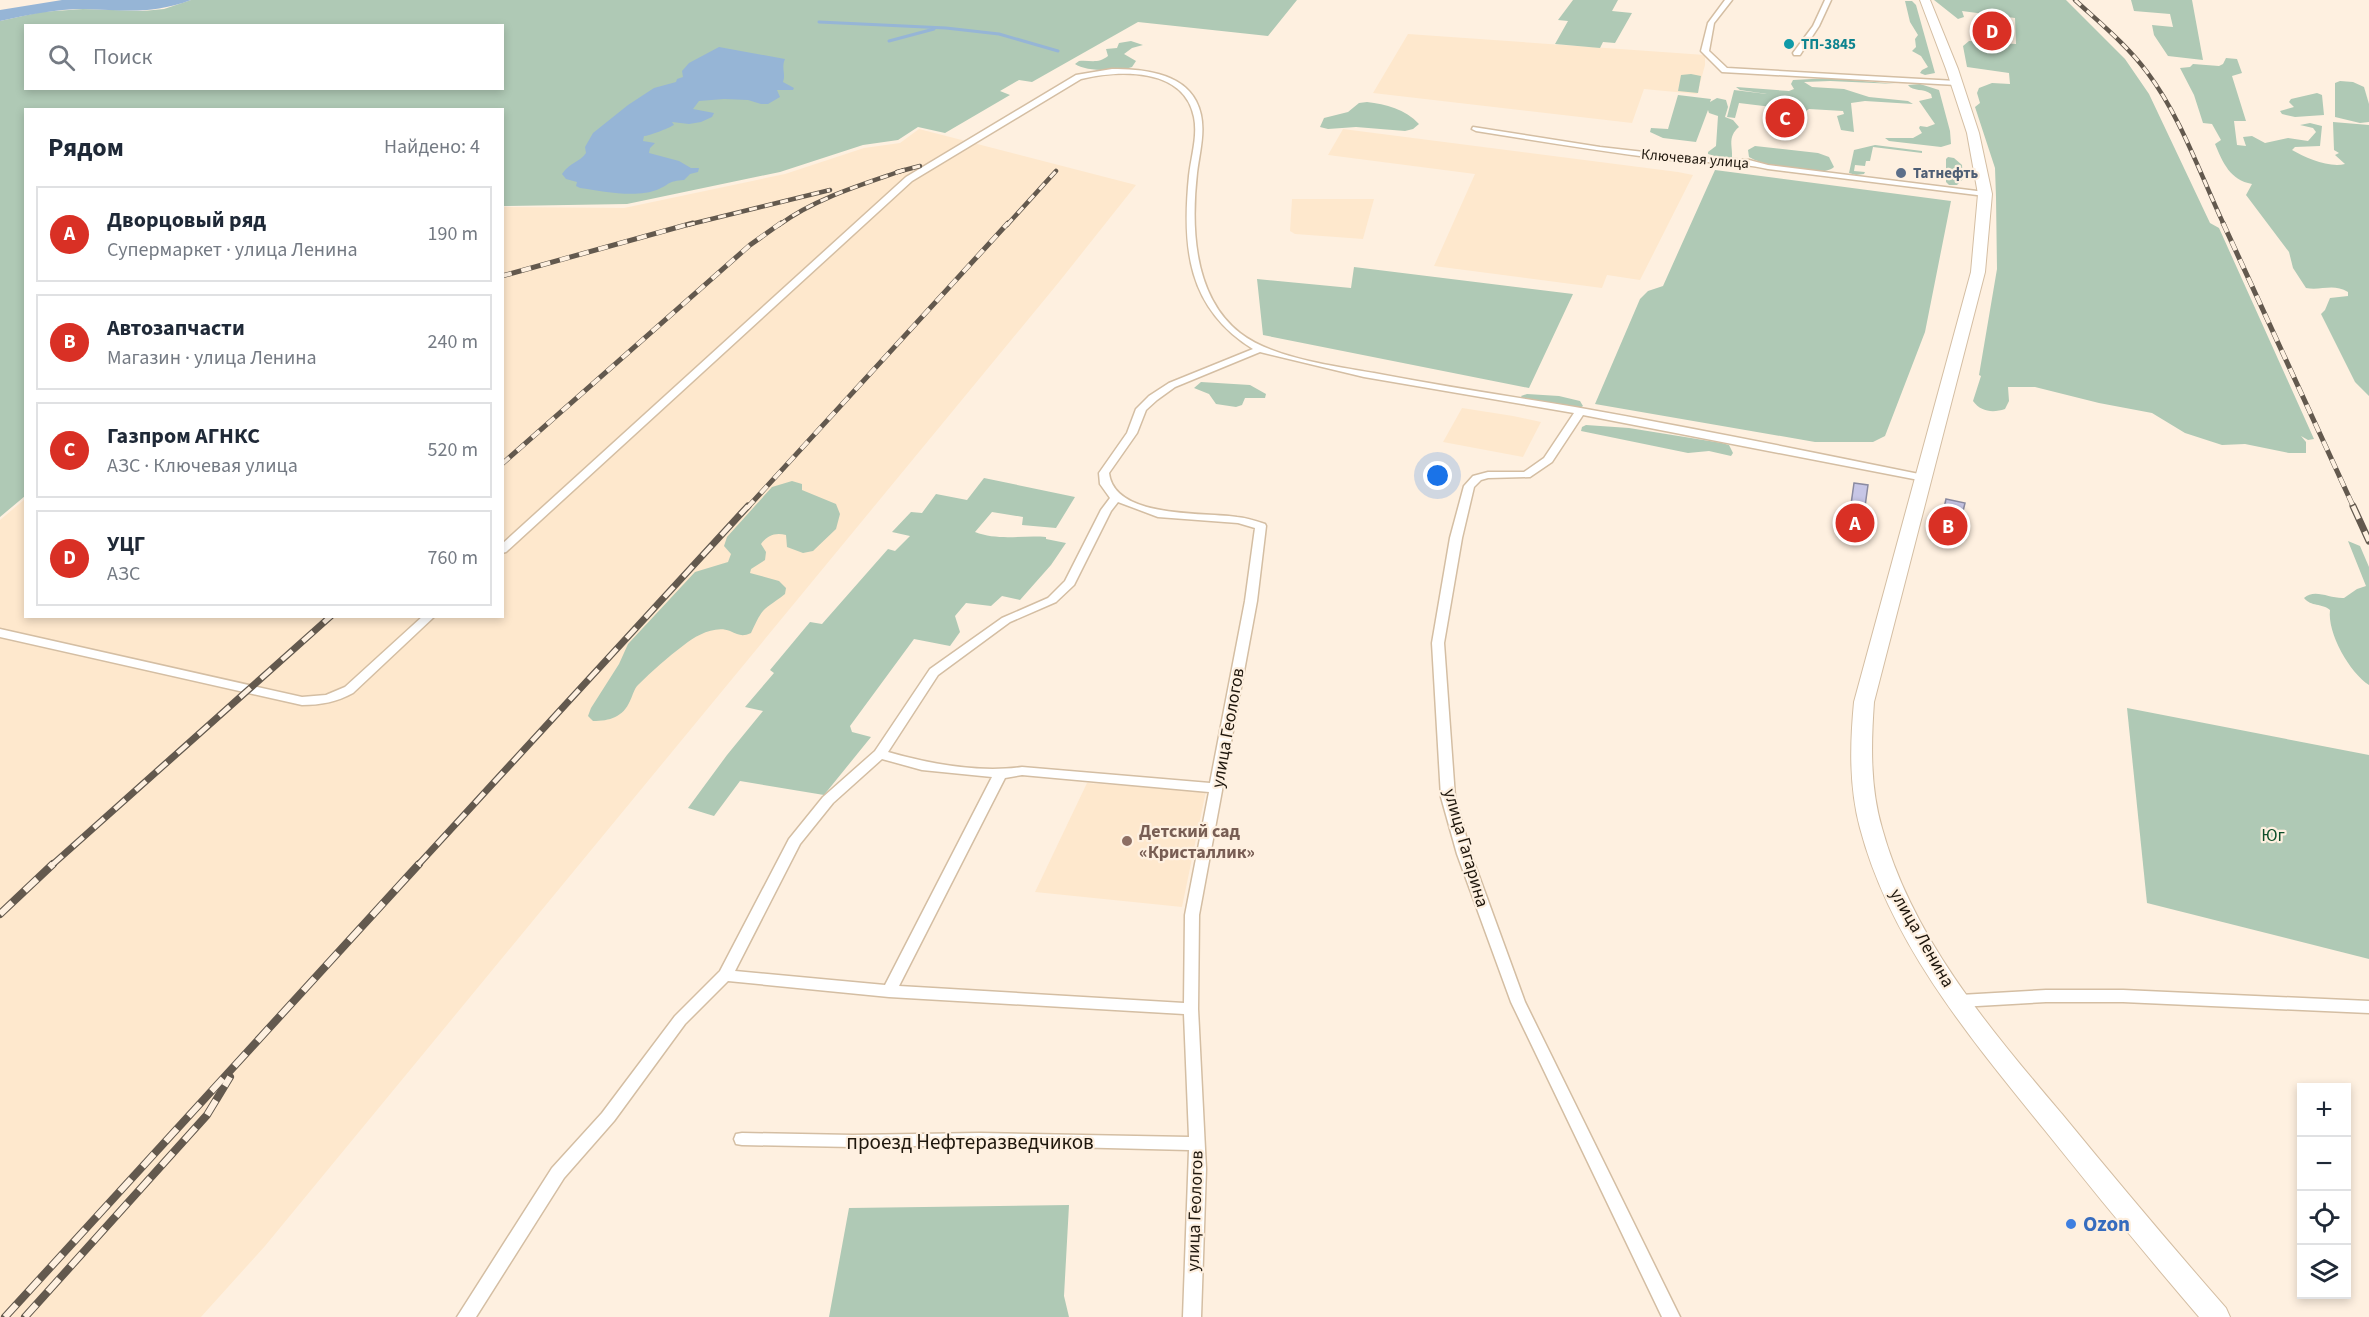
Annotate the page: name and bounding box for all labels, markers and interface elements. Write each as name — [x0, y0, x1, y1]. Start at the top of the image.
pin: D — [1972, 9, 2012, 54]
search box — [24, 24, 504, 90]
place label: ТП-3845 — [1801, 34, 1856, 55]
marker: ТП-3845 — [1782, 37, 1796, 51]
icon: search — [45, 41, 78, 74]
text: Поиск — [93, 41, 152, 73]
pin: C — [1766, 96, 1804, 140]
text: Рядом — [48, 129, 124, 166]
text: Найдено: 4 — [384, 133, 480, 161]
street label: Ключевая улица — [1640, 144, 1750, 174]
place label: Татнефть — [1913, 163, 1979, 184]
marker: Татнефть — [1894, 166, 1908, 180]
text: Дворцовый ряд — [107, 204, 266, 236]
text: A — [64, 220, 75, 248]
text: 190 m — [428, 220, 478, 248]
text: Супермаркет · улица Ленина — [107, 236, 358, 264]
text: Автозапчасти — [107, 312, 245, 344]
text: B — [63, 328, 76, 356]
text: 240 m — [428, 328, 478, 356]
text: Магазин · улица Ленина — [107, 344, 317, 372]
text: Газпром АГНКС — [107, 420, 260, 452]
text: C — [64, 436, 75, 464]
text: 520 m — [428, 436, 478, 464]
text: АЗС · Ключевая улица — [107, 452, 298, 480]
your location — [1423, 461, 1452, 490]
pin: A — [1836, 500, 1874, 546]
pin: B — [1928, 504, 1968, 548]
text: УЦГ — [107, 528, 145, 560]
text: D — [63, 544, 76, 572]
text: 760 m — [428, 544, 478, 572]
text: АЗС — [107, 560, 140, 588]
street label: улица Геологов — [1205, 666, 1251, 790]
street label: улица Гагарина — [1437, 786, 1495, 910]
place label: Детский сад «Кристаллик» — [1139, 819, 1255, 865]
park label: Юг — [2261, 823, 2285, 848]
marker: Детский сад «Кристаллик» — [1120, 834, 1134, 848]
street label: улица Ленина — [1884, 884, 1960, 992]
map controls — [2297, 1083, 2351, 1299]
button: + — [2297, 1083, 2351, 1137]
street label: проезд Нефтеразведчиков — [846, 1127, 1094, 1157]
button: − — [2297, 1137, 2351, 1191]
street label: улица Геологов — [1180, 1150, 1210, 1272]
button: locate — [2297, 1191, 2351, 1245]
place label: Ozon — [2083, 1209, 2130, 1239]
marker: Ozon — [2064, 1217, 2078, 1231]
button: layers — [2297, 1245, 2351, 1299]

